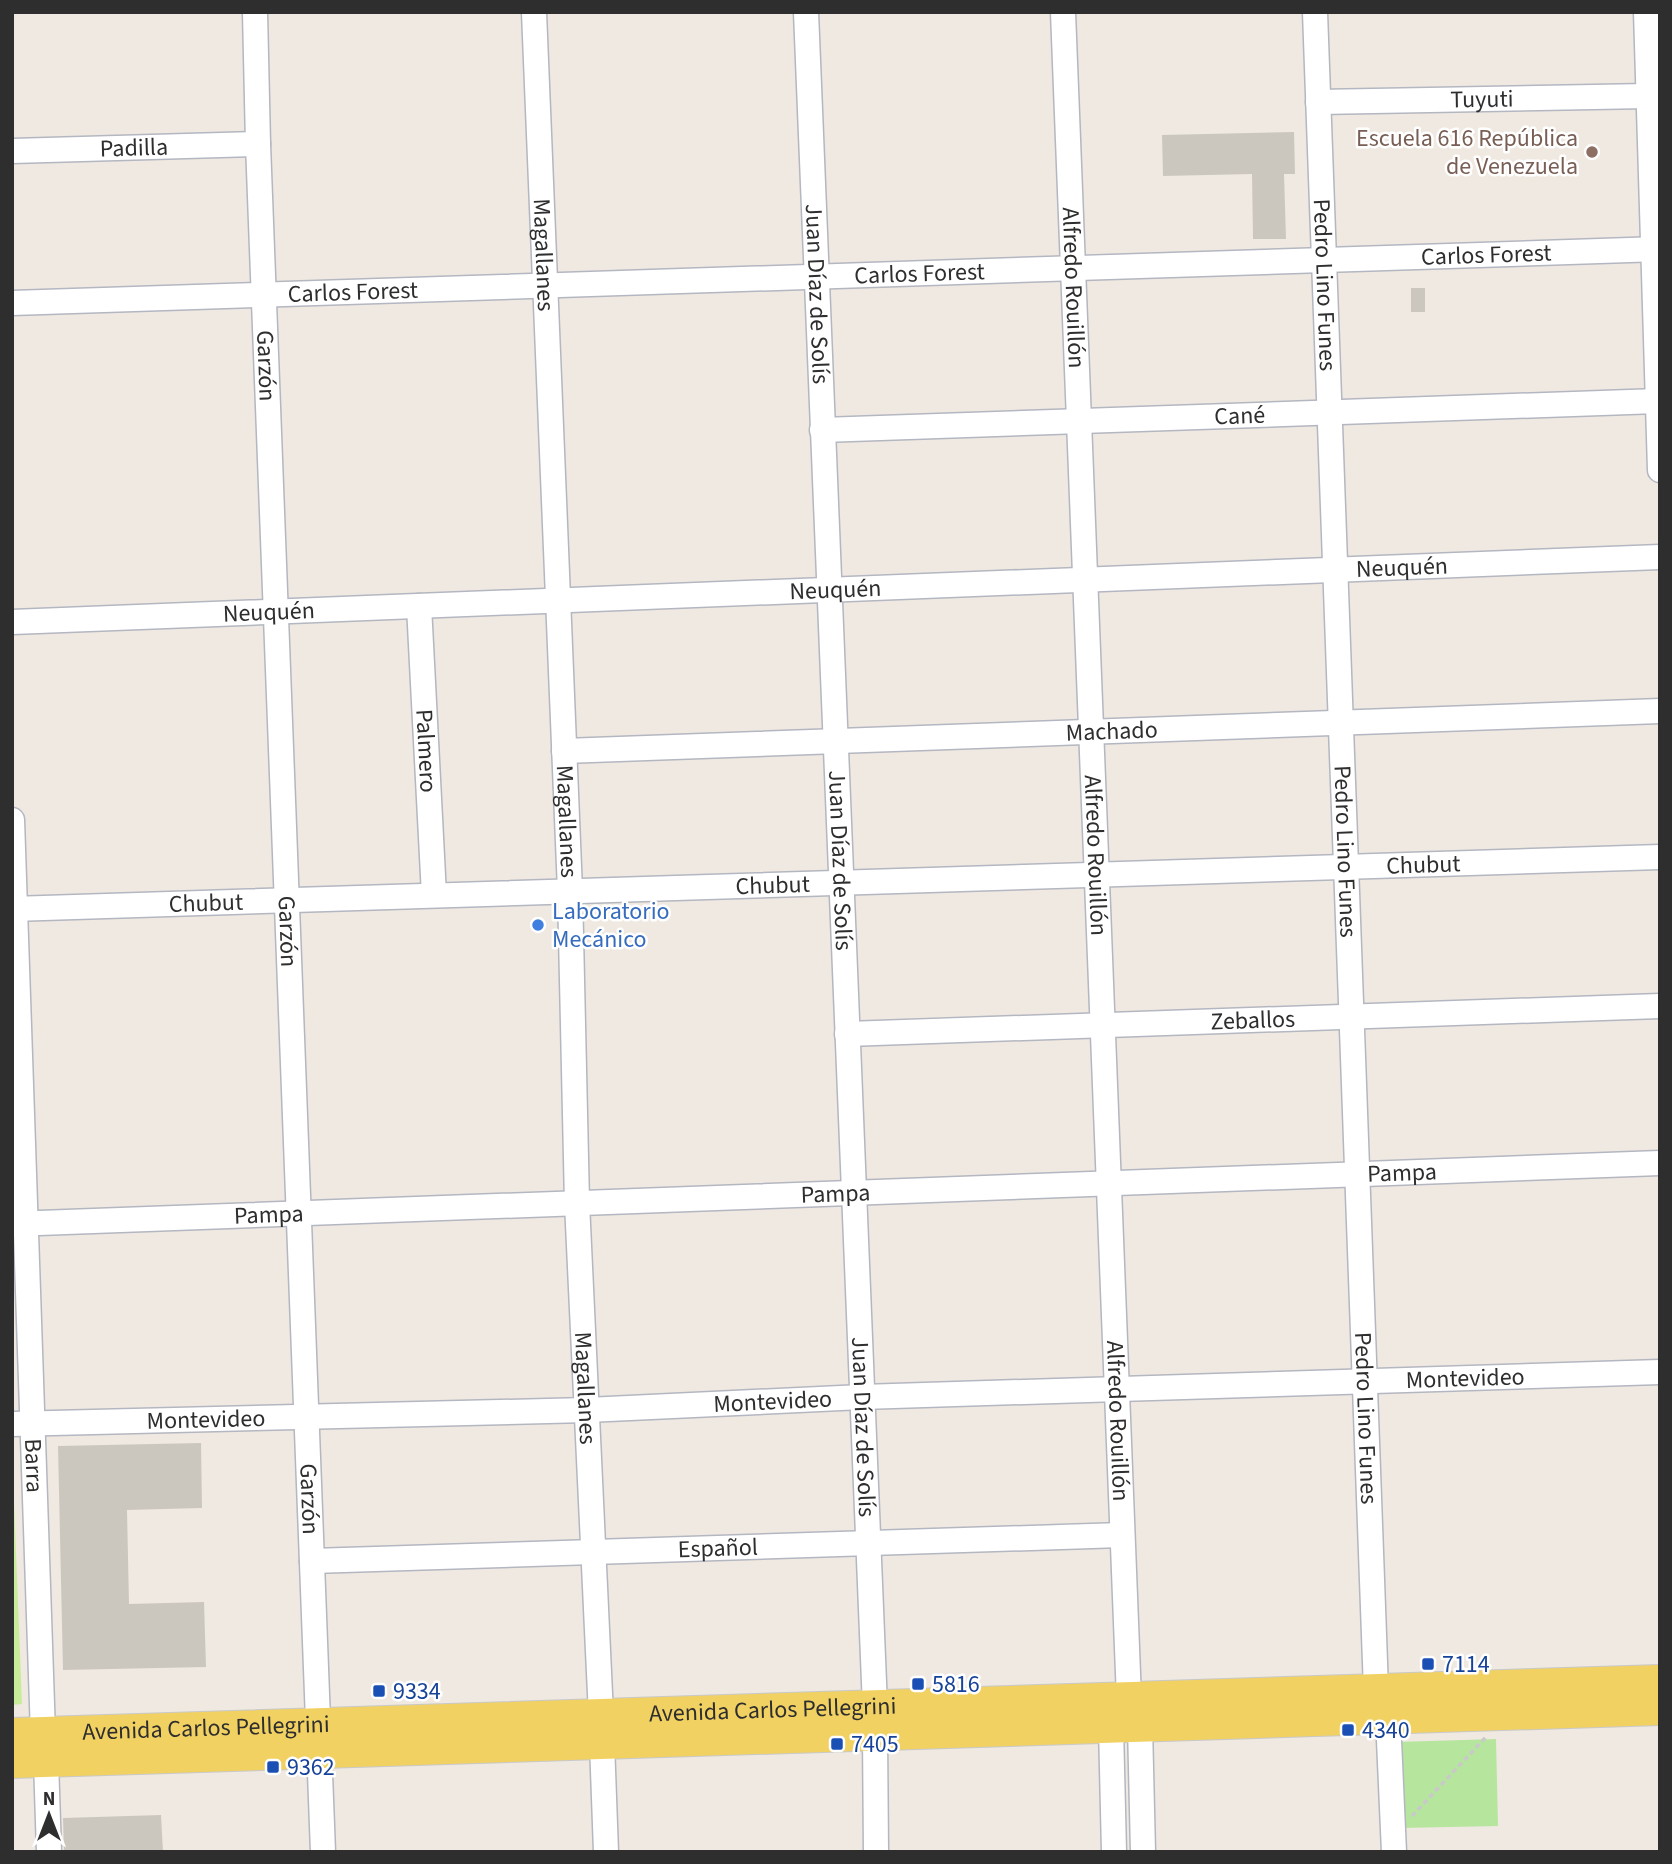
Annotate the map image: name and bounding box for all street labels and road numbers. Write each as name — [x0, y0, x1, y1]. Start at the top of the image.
street label: Tuyuti — [1450, 81, 1514, 117]
street label: Padilla — [99, 129, 169, 166]
street label: Magallanes — [524, 198, 564, 312]
street label: Pedro Lino Funes — [1304, 198, 1346, 372]
street label: Juan Díaz de Solís — [796, 203, 839, 385]
street label: Alfredo Rouillón — [1053, 207, 1094, 369]
street label: Carlos Forest — [1420, 235, 1552, 274]
street label: Carlos Forest — [854, 254, 985, 293]
street label: Carlos Forest — [287, 272, 419, 311]
street label: Garzón — [248, 330, 285, 402]
street label: Cané — [1214, 397, 1266, 434]
street label: Neuquén — [1355, 548, 1449, 586]
street label: Neuquén — [789, 570, 882, 609]
street label: Neuquén — [222, 593, 315, 631]
street label: Palmero — [407, 708, 446, 794]
street label: Machado — [1065, 712, 1158, 750]
street label: Magallanes — [547, 764, 587, 878]
street label: Pedro Lino Funes — [1325, 765, 1366, 938]
street label: Juan Díaz de Solís — [819, 769, 862, 951]
street label: Alfredo Rouillón — [1075, 774, 1117, 937]
street label: Chubut — [1386, 846, 1461, 883]
street label: Chubut — [735, 866, 810, 904]
street label: Chubut — [168, 884, 244, 922]
street label: Garzón — [269, 895, 307, 968]
street label: Zeballos — [1210, 1001, 1296, 1039]
street label: Pampa — [1367, 1154, 1438, 1191]
street label: Pampa — [800, 1175, 871, 1212]
street label: Pampa — [233, 1196, 304, 1233]
street label: Magallanes — [566, 1331, 606, 1445]
street label: Pedro Lino Funes — [1345, 1331, 1387, 1505]
street label: Juan Díaz de Solís — [842, 1336, 885, 1518]
street label: Alfredo Rouillón — [1097, 1340, 1139, 1502]
street label: Montevideo — [1405, 1359, 1525, 1397]
street label: Montevideo — [712, 1381, 833, 1422]
street label: Montevideo — [146, 1400, 266, 1438]
street label: Barra — [15, 1438, 52, 1493]
street label: Garzón — [291, 1463, 328, 1535]
street label: Español — [677, 1529, 758, 1567]
street label: Avenida Carlos Pellegrini — [648, 1688, 897, 1731]
street label: Avenida Carlos Pellegrini — [82, 1706, 330, 1749]

